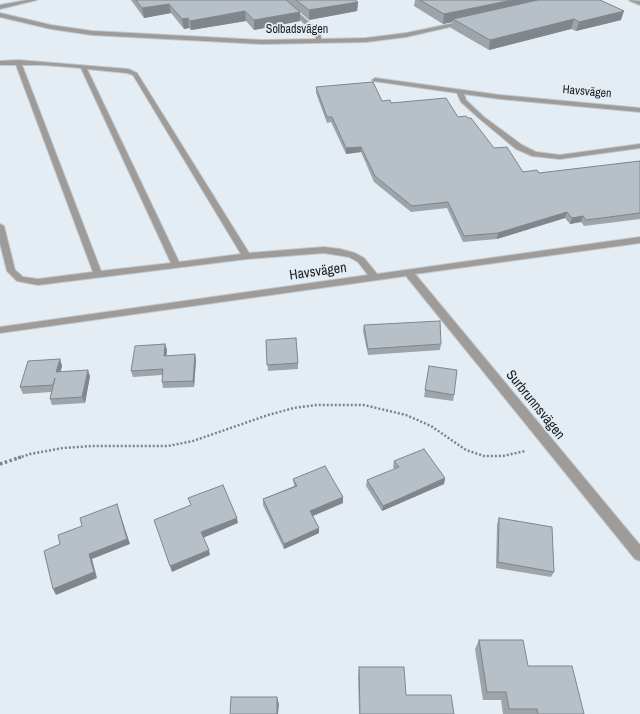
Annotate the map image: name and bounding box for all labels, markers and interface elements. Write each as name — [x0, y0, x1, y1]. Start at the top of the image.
street label: Solbadsvägen — [266, 23, 328, 37]
street label: Havsvägen — [562, 83, 612, 101]
street label: Havsvägen — [288, 260, 348, 284]
street label: Surbrunnsvägen — [502, 367, 568, 443]

